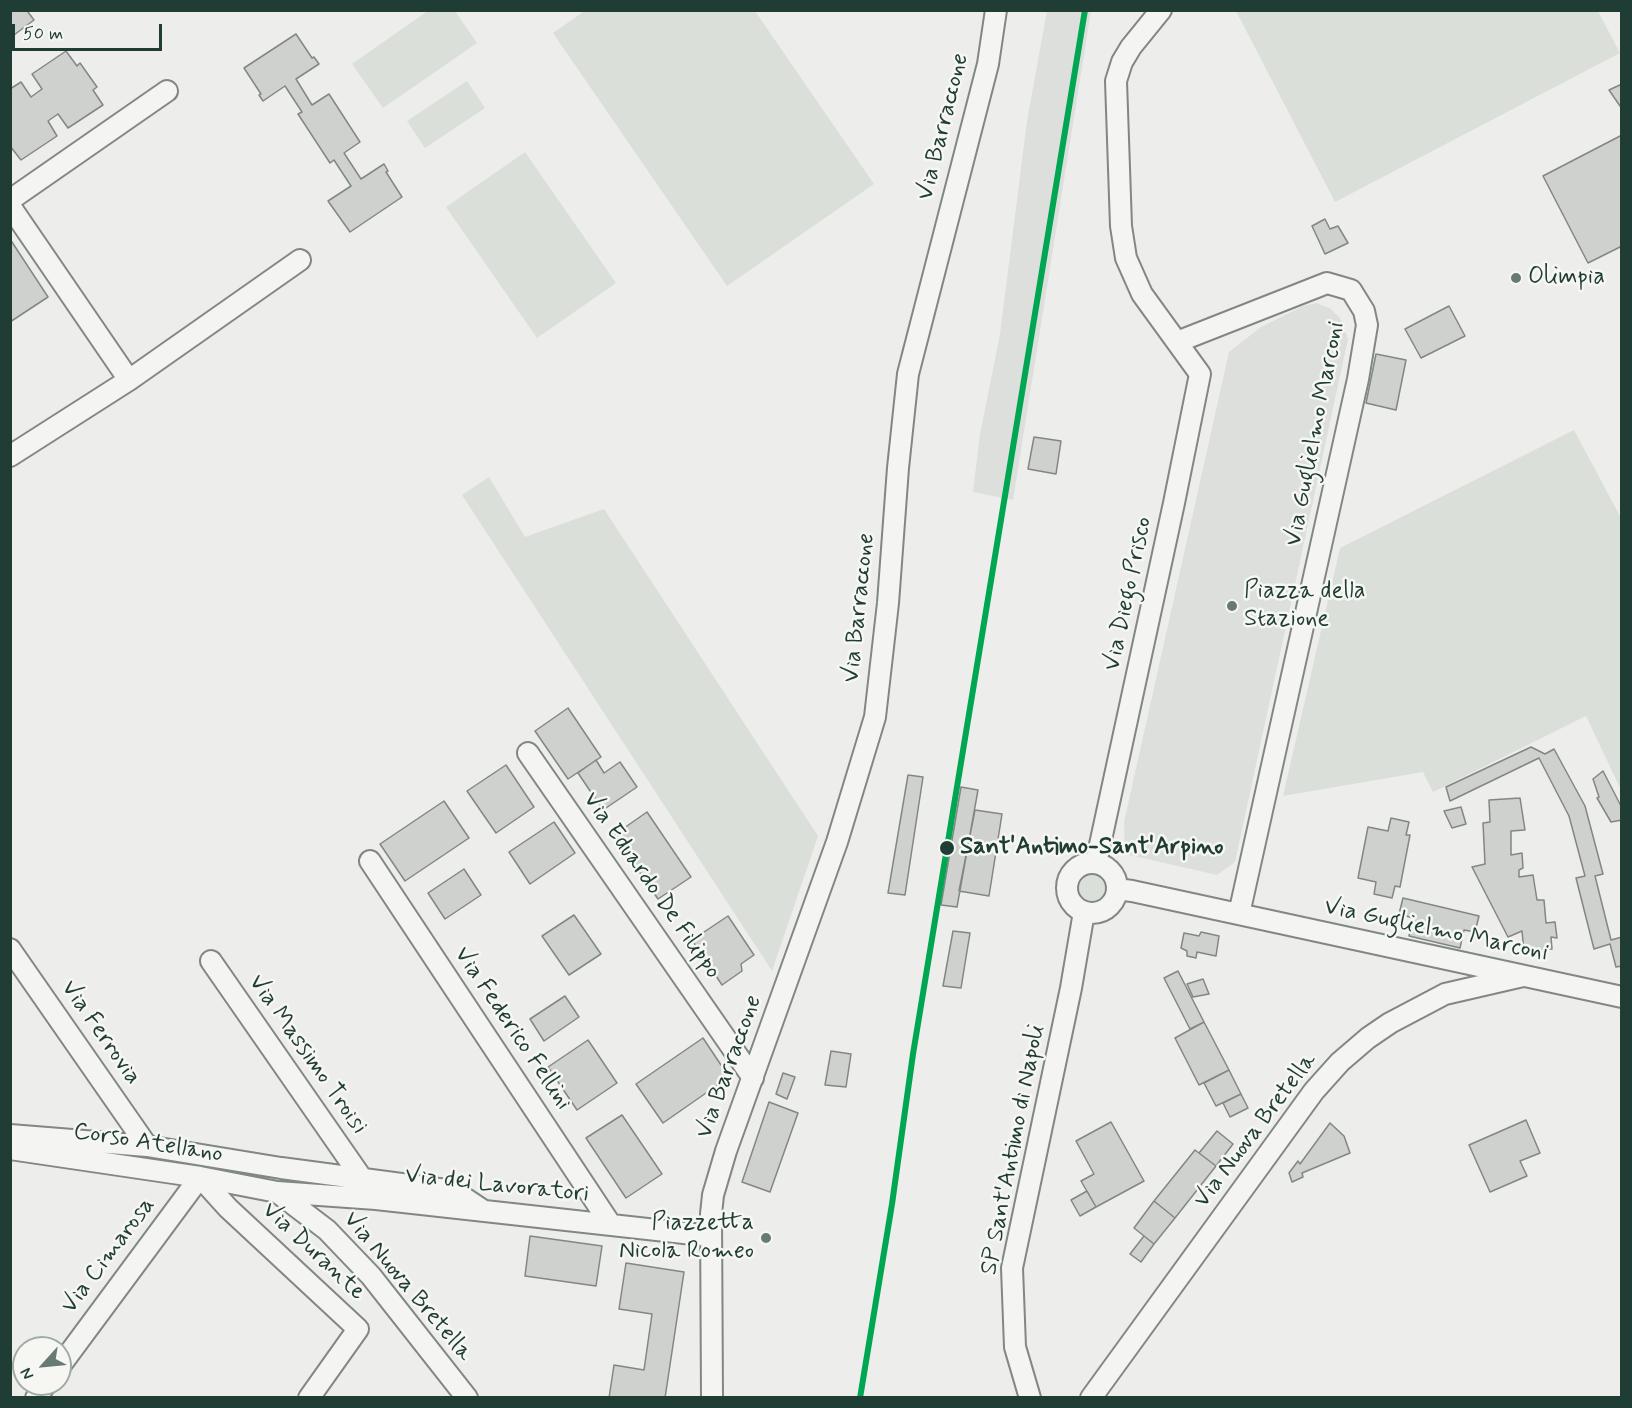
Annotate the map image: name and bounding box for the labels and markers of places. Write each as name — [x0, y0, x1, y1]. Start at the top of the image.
place label: Olimpia — [1528, 264, 1605, 292]
marker: Olimpia — [1509, 271, 1523, 285]
place label: Piazza della Stazione — [1244, 578, 1366, 634]
marker: Piazza della Stazione — [1225, 599, 1239, 613]
place label: Sant'Antimo-Sant'Arpino — [960, 834, 1224, 862]
marker: Sant'Antimo-Sant'Arpino — [938, 839, 956, 857]
place label: Piazzetta Nicola Romeo — [619, 1210, 754, 1266]
marker: Piazzetta Nicola Romeo — [759, 1231, 773, 1245]

